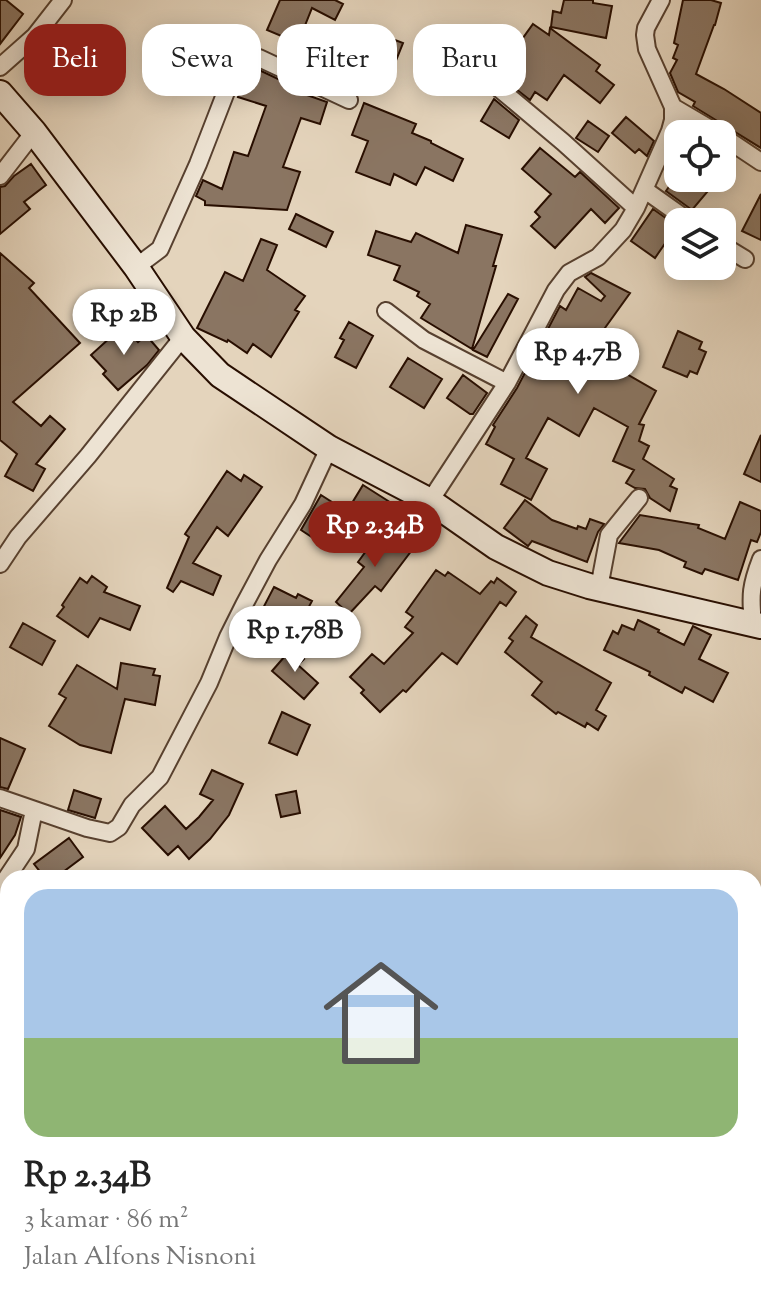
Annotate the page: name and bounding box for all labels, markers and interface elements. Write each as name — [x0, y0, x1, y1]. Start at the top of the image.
chip: Beli — [24, 24, 126, 96]
chip: Sewa — [142, 24, 261, 96]
chip: Filter — [277, 24, 397, 96]
chip: Baru — [413, 24, 526, 96]
map controls — [664, 120, 736, 280]
button: locate — [664, 120, 736, 192]
button: layers — [664, 208, 736, 280]
pin: Rp 2B — [68, 289, 180, 357]
text: Rp 2B — [91, 296, 157, 333]
pin: Rp 4.7B — [504, 328, 652, 396]
text: Rp 4.7B — [534, 335, 622, 372]
pin: Rp 2.34B — [292, 501, 458, 569]
text: Rp 2.34B — [326, 508, 424, 545]
pin: Rp 1.78B — [212, 606, 378, 674]
text: Rp 1.78B — [247, 613, 343, 650]
icon: home — [309, 941, 453, 1085]
text: Rp 2.34B — [24, 1153, 151, 1202]
text: 3 kamar · 86 m² — [24, 1202, 188, 1239]
text: Jalan Alfons Nisnoni — [24, 1239, 256, 1276]

